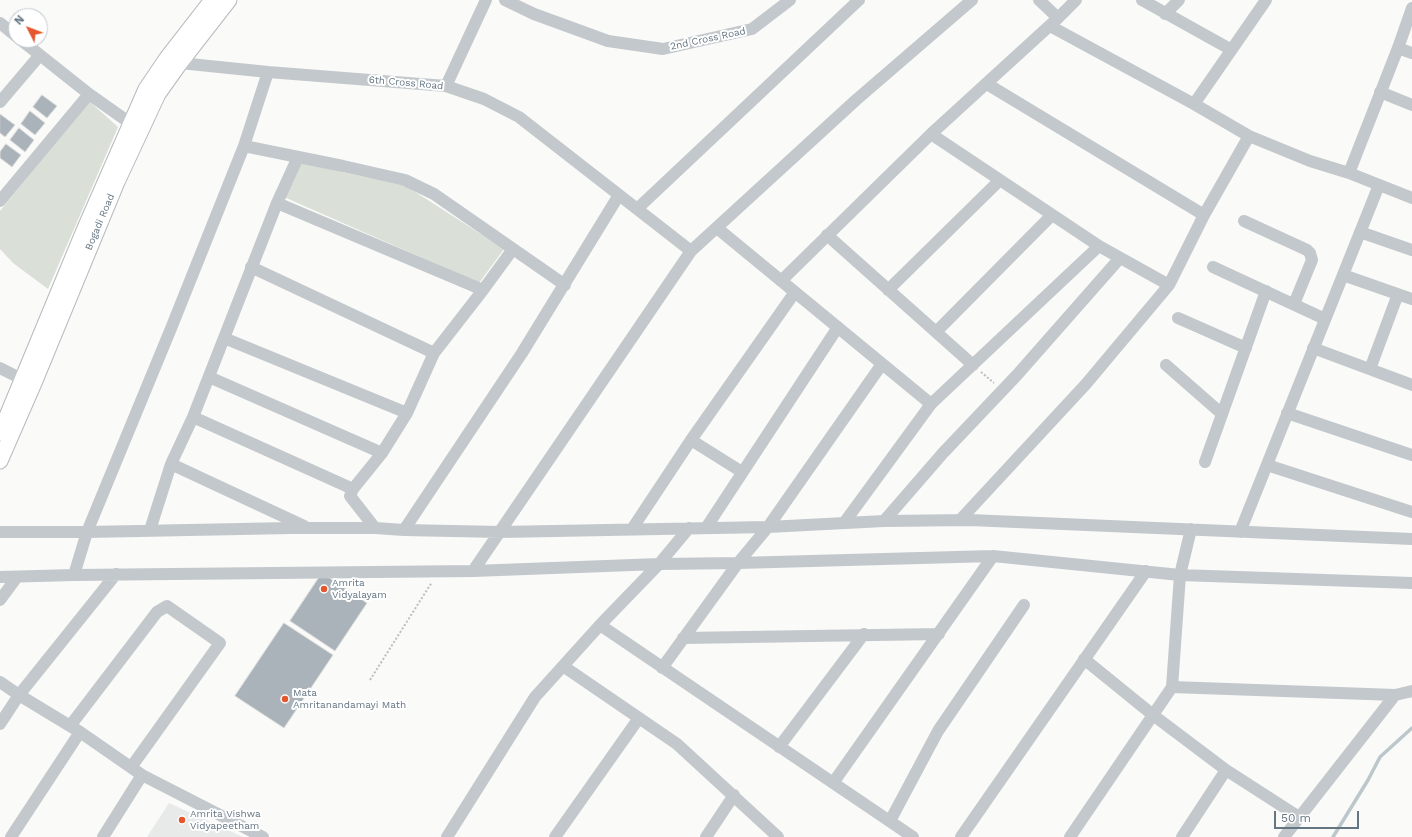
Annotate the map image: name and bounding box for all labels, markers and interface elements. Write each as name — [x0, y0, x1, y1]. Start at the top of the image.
north arrow — [8, 8, 48, 48]
text: N — [12, 13, 27, 28]
street label: 2nd Cross Road — [669, 25, 747, 53]
street label: 6th Cross Road — [368, 74, 444, 92]
street label: Bogadi Road — [83, 192, 117, 252]
place label: Amrita Vidyalayam — [332, 577, 387, 600]
marker: Amrita Vidyalayam — [319, 584, 329, 594]
place label: Mata Amritanandamayi Math — [293, 687, 406, 710]
marker: Mata Amritanandamayi Math — [280, 694, 290, 704]
scale bar — [1276, 803, 1361, 829]
place label: Amrita Vishwa Vidyapeetham — [190, 808, 261, 832]
text: 50 m — [1281, 811, 1311, 825]
marker: Amrita Vishwa Vidyapeetham — [177, 815, 187, 825]

